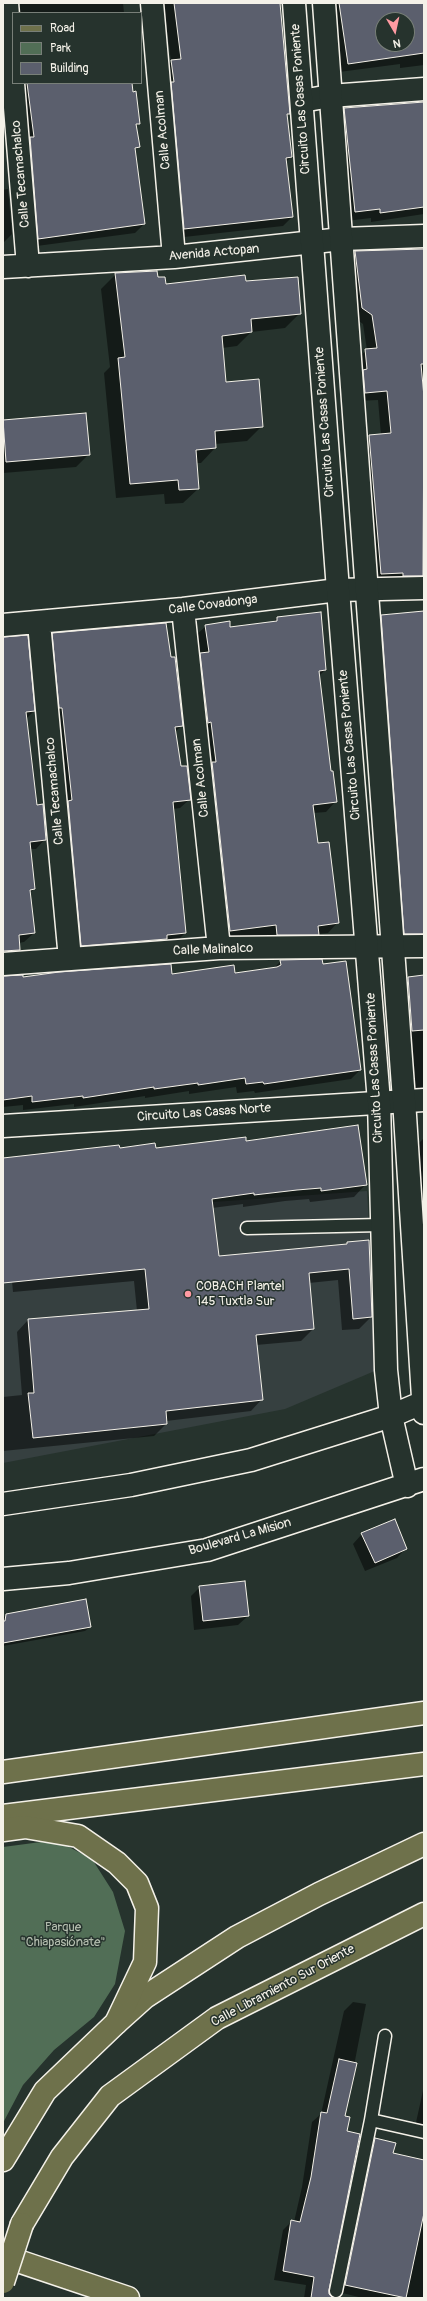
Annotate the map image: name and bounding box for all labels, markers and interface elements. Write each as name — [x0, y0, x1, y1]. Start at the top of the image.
legend — [12, 12, 142, 84]
north arrow — [375, 12, 415, 52]
text: Road — [50, 21, 75, 36]
street label: Circuito Las Casas Poniente — [288, 23, 314, 175]
text: N — [392, 36, 401, 50]
text: Park — [50, 41, 71, 56]
text: Building — [50, 61, 89, 76]
street label: Calle Acolman — [152, 90, 174, 170]
street label: Calle Tecamachalco — [9, 120, 33, 228]
street label: Avenida Actopan — [168, 241, 260, 265]
street label: Circuito Las Casas Poniente — [312, 346, 338, 498]
street label: Calle Covadonga — [168, 592, 258, 618]
street label: Circuito Las Casas Poniente — [336, 669, 364, 821]
street label: Calle Tecamachalco — [43, 737, 67, 845]
street label: Calle Acolman — [189, 738, 213, 818]
street label: Calle Malinalco — [173, 941, 253, 959]
street label: Circuito Las Casas Poniente — [363, 992, 387, 1144]
street label: Circuito Las Casas Norte — [137, 1101, 271, 1125]
place label: COBACH Plantel 145 Tuxtla Sur — [196, 1279, 285, 1310]
marker: COBACH Plantel 145 Tuxtla Sur — [183, 1289, 193, 1299]
street label: Boulevard La Mision — [187, 1515, 293, 1559]
park label: Parque "Chiapasiónate" — [20, 1920, 106, 1951]
street label: Calle Libramiento Sur Oriente — [209, 1941, 357, 2031]

